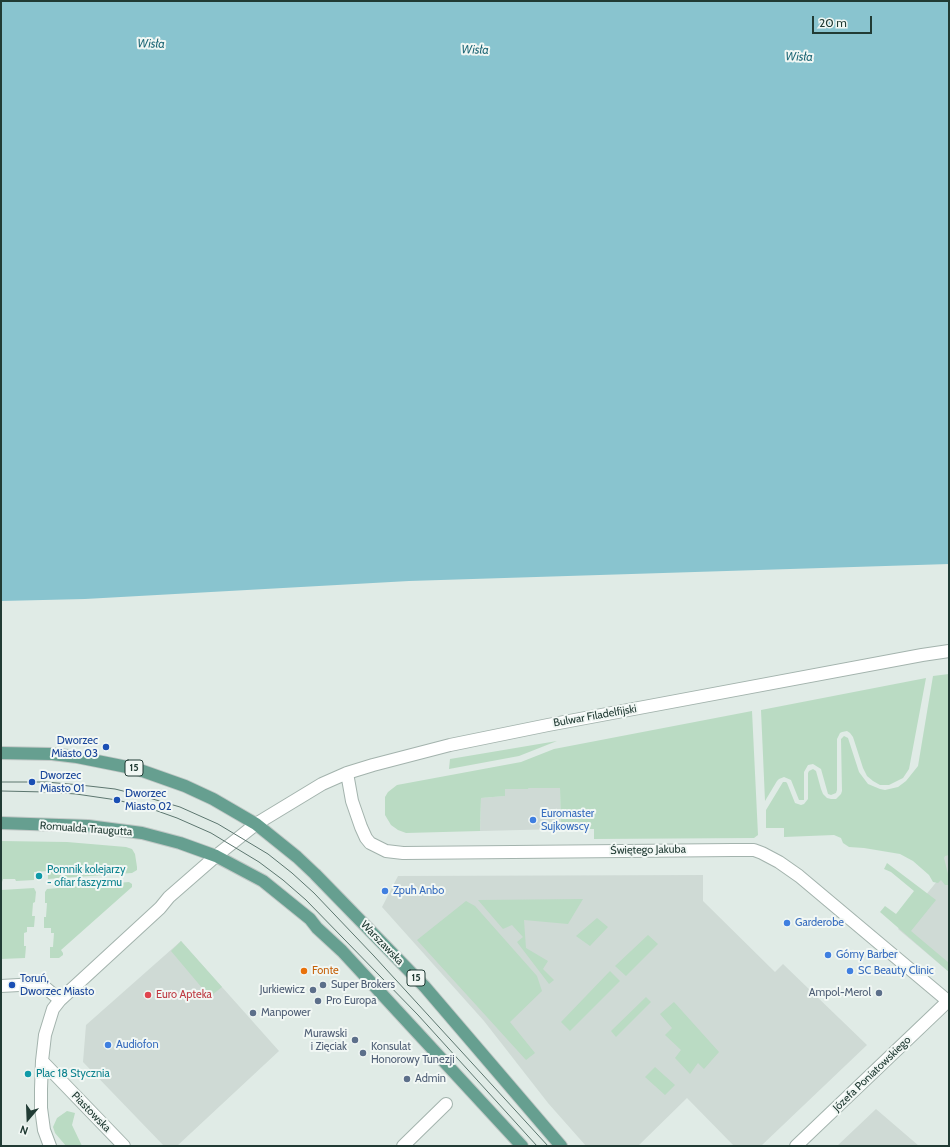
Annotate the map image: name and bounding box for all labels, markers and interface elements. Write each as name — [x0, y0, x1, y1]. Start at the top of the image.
scale bar — [814, 8, 874, 34]
text: 20 m — [819, 15, 847, 30]
water label: Wisła — [137, 37, 165, 51]
water label: Wisła — [461, 43, 489, 57]
water label: Wisła — [785, 50, 813, 64]
street label: Bulwar Filadelfijski — [552, 702, 638, 730]
place label: Dworzec Miasto 03 — [51, 734, 98, 760]
marker: Dworzec Miasto 03 — [101, 742, 111, 752]
road number: 15 — [125, 760, 143, 776]
place label: Dworzec Miasto 01 — [40, 769, 84, 795]
marker: Dworzec Miasto 01 — [27, 777, 37, 787]
place label: Dworzec Miasto 02 — [125, 787, 172, 813]
marker: Dworzec Miasto 02 — [112, 795, 122, 805]
place label: Euromaster Sujkowscy — [541, 807, 594, 833]
marker: Euromaster Sujkowscy — [528, 815, 538, 825]
street label: Romualda Traugutta — [39, 819, 133, 839]
street label: Świętego Jakuba — [610, 843, 686, 857]
place label: Pomnik kolejarzy - ofiar faszyzmu — [47, 863, 125, 889]
marker: Pomnik kolejarzy - ofiar faszyzmu — [34, 871, 44, 881]
place label: Zpuh Anbo — [393, 884, 444, 898]
marker: Zpuh Anbo — [380, 886, 390, 896]
place label: Garderobe — [795, 916, 844, 930]
street label: Warszawska — [358, 918, 406, 968]
marker: Garderobe — [782, 918, 792, 928]
place label: Górny Barber — [836, 948, 897, 962]
marker: Górny Barber — [823, 950, 833, 960]
place label: Fonte — [312, 964, 339, 978]
place label: SC Beauty Clinic — [858, 964, 934, 978]
marker: Fonte — [299, 966, 309, 976]
marker: SC Beauty Clinic — [845, 966, 855, 976]
road number: 15 — [407, 970, 425, 986]
place label: Toruń, Dworzec Miasto — [20, 972, 94, 998]
place label: Super Brokers — [331, 978, 395, 992]
marker: Toruń, Dworzec Miasto — [7, 980, 17, 990]
marker: Super Brokers — [318, 980, 328, 990]
place label: Jurkiewicz — [260, 983, 305, 997]
marker: Jurkiewicz — [308, 985, 318, 995]
place label: Ampol-Merol — [809, 986, 871, 1000]
place label: Euro Apteka — [156, 988, 212, 1002]
marker: Ampol-Merol — [874, 988, 884, 998]
marker: Euro Apteka — [143, 990, 153, 1000]
place label: Pro Europa — [326, 994, 377, 1008]
marker: Pro Europa — [313, 996, 323, 1006]
place label: Manpower — [261, 1006, 310, 1020]
marker: Manpower — [248, 1008, 258, 1018]
place label: Murawski i Zięciak — [304, 1027, 347, 1053]
street label: Józefa Poniatowskiego — [830, 1033, 914, 1115]
marker: Murawski i Zięciak — [350, 1035, 360, 1045]
place label: Audiofon — [116, 1038, 159, 1052]
marker: Audiofon — [103, 1040, 113, 1050]
place label: Konsulat Honorowy Tunezji — [371, 1040, 454, 1066]
marker: Konsulat Honorowy Tunezji — [358, 1048, 368, 1058]
place label: Plac 18 Stycznia — [36, 1067, 110, 1081]
marker: Plac 18 Stycznia — [23, 1069, 33, 1079]
place label: Admin — [415, 1072, 446, 1086]
marker: Admin — [402, 1074, 412, 1084]
street label: Piastowska — [69, 1089, 113, 1135]
north arrow — [8, 1099, 48, 1139]
text: N — [18, 1122, 30, 1138]

